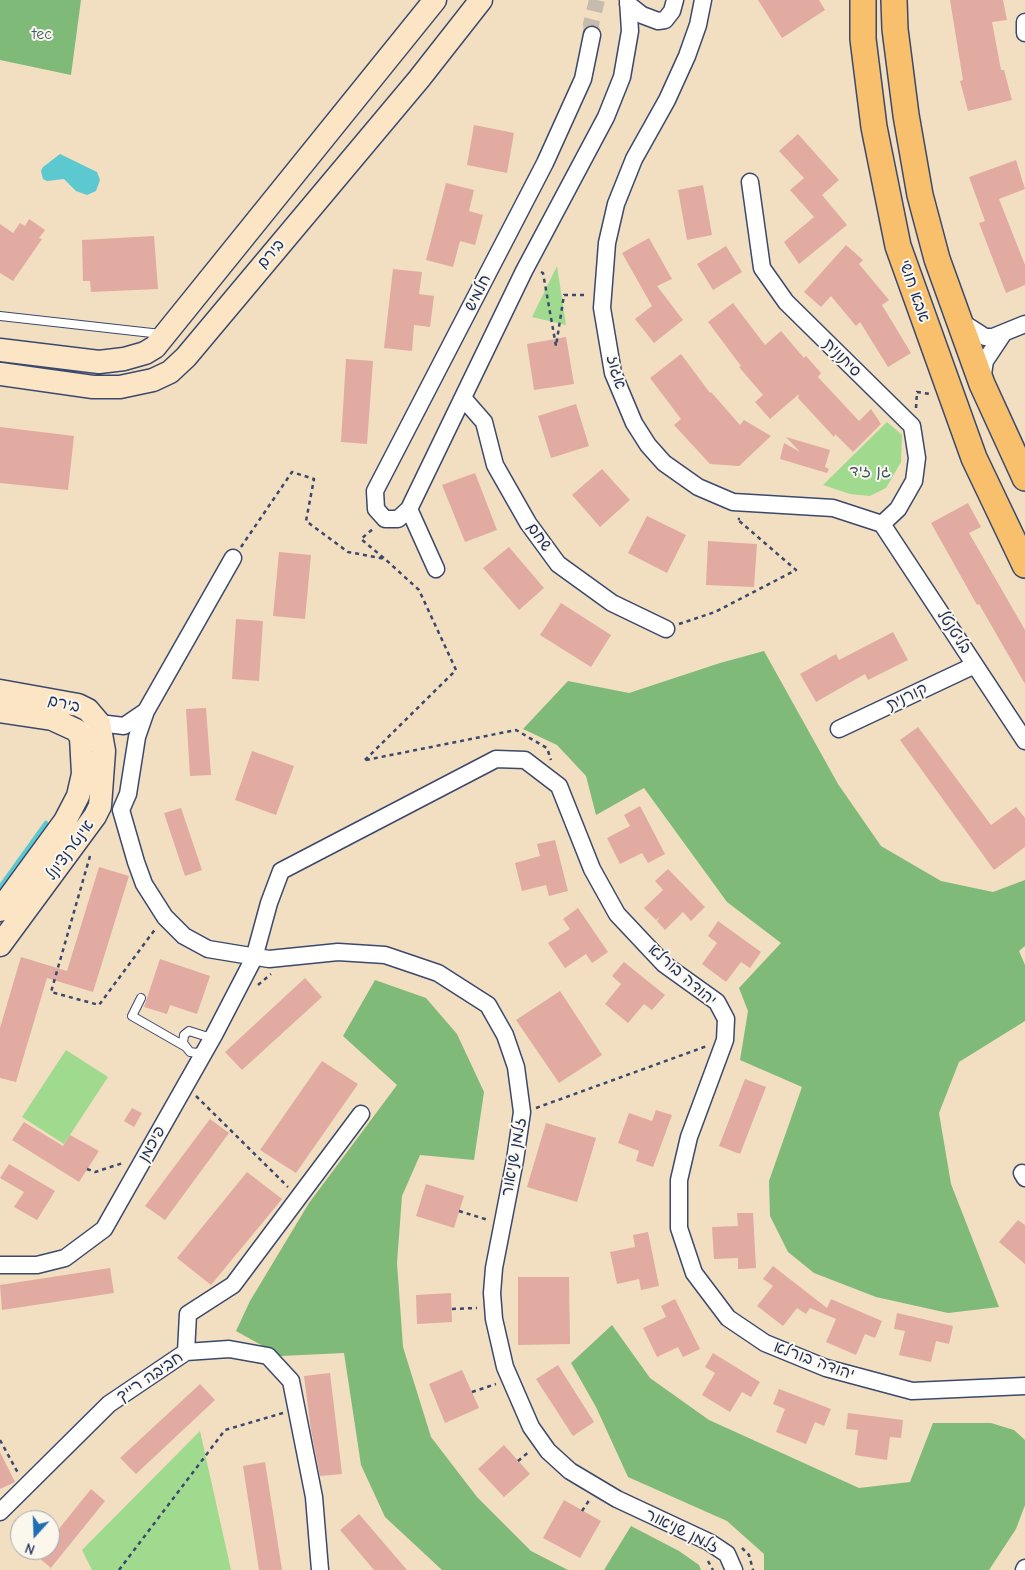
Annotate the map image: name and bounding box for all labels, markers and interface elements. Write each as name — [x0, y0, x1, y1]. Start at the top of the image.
park label: tec — [32, 24, 52, 44]
street label: בירם — [253, 235, 289, 273]
street label: אבא חושי — [894, 257, 934, 325]
street label: חלמיש — [461, 271, 495, 315]
street label: סיתונית — [819, 335, 865, 381]
street label: אגוז — [602, 353, 630, 391]
park label: גן זיד — [849, 461, 891, 481]
street label: שחם — [522, 519, 556, 555]
street label: בליטנטל — [933, 607, 975, 657]
street label: קורנית — [883, 679, 931, 715]
street label: בירם — [46, 691, 82, 717]
street label: אינטרנציונל — [42, 816, 98, 884]
street label: יהודה בורלא — [644, 940, 720, 1010]
street label: זלמן שניאור — [498, 1116, 530, 1198]
street label: פיכמן — [134, 1123, 170, 1165]
street label: יהודה בורלא — [771, 1338, 857, 1384]
street label: חביבה רייך — [113, 1348, 187, 1406]
street label: זלמן שניאור — [642, 1505, 722, 1557]
north arrow — [10, 1510, 60, 1560]
text: N — [23, 1539, 37, 1558]

